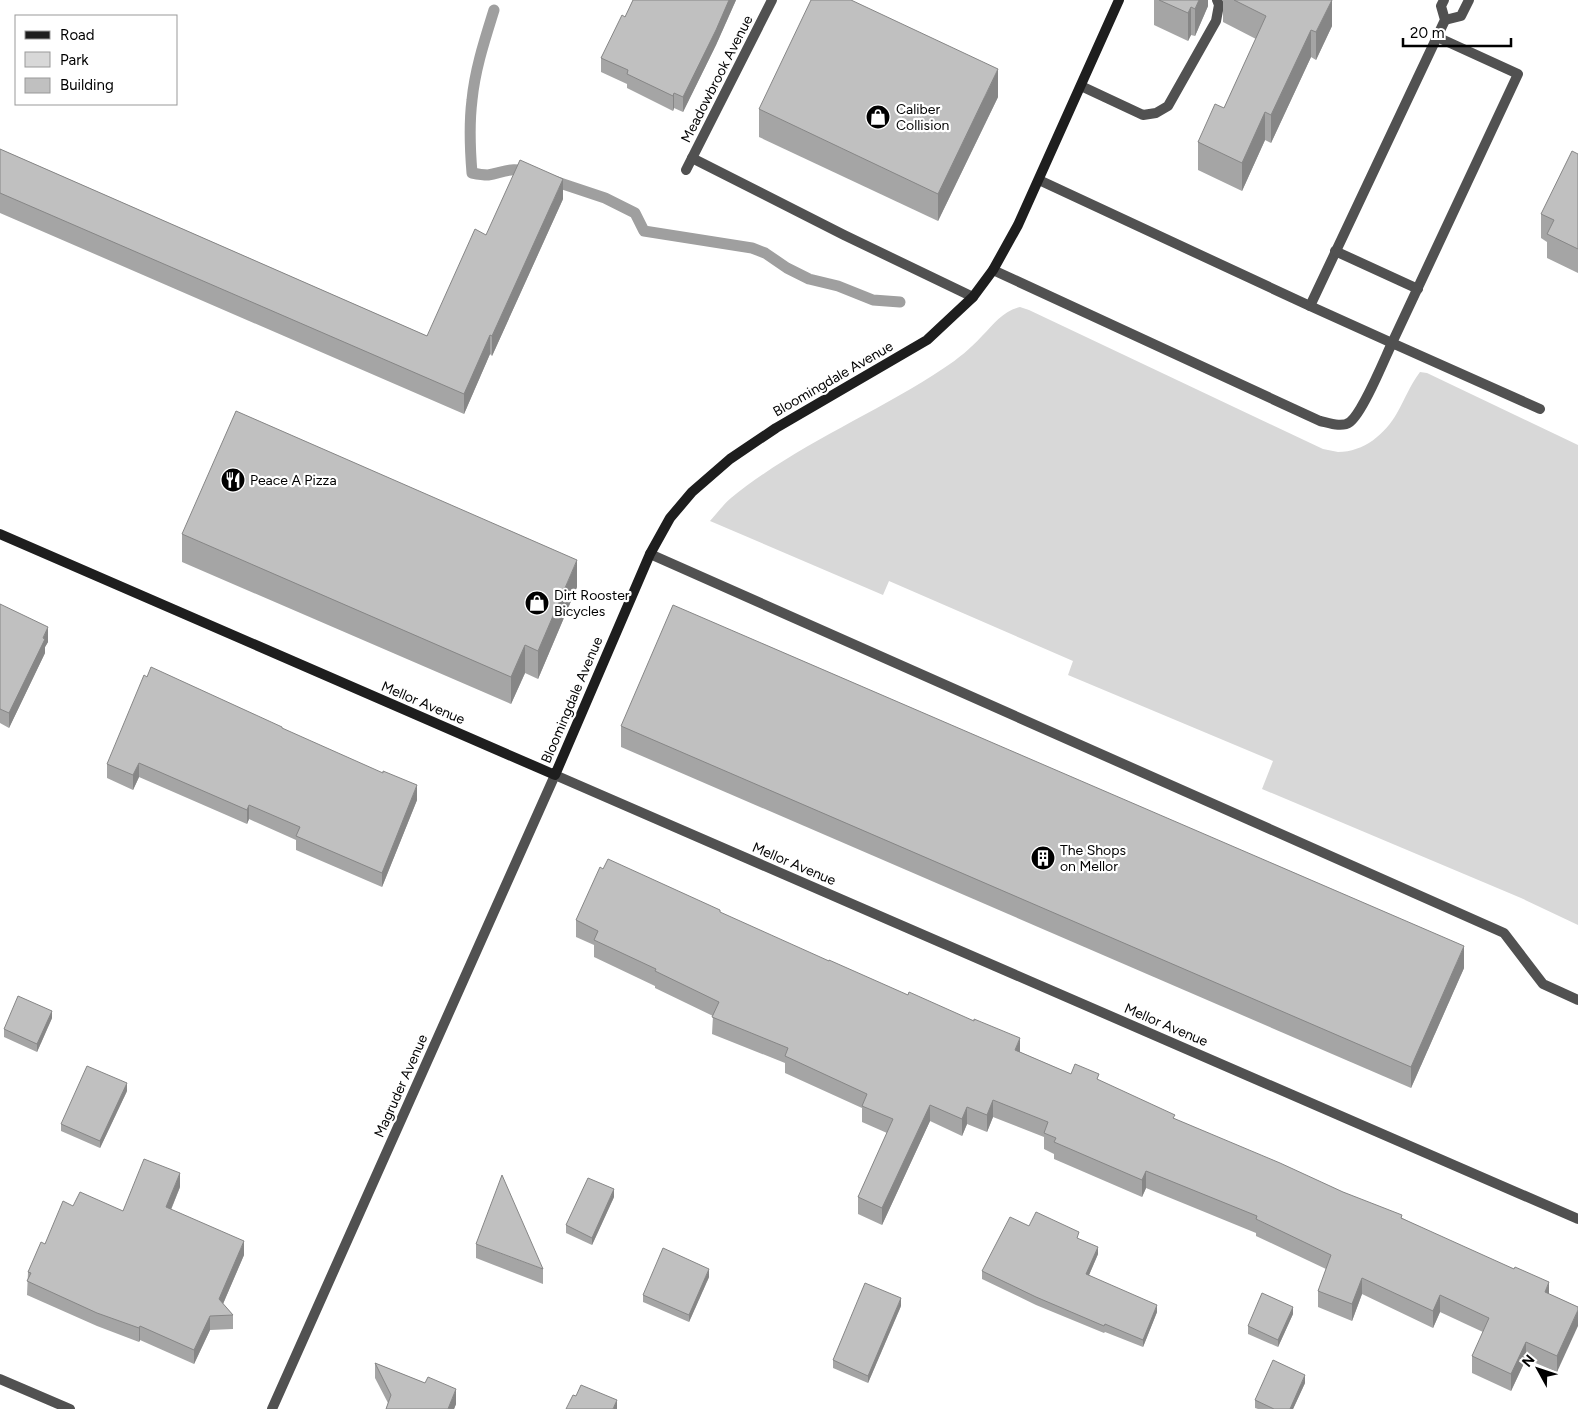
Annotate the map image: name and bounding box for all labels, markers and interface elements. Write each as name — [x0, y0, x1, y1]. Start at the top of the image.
street label: Meadowbrook Avenue — [678, 12, 757, 145]
legend — [15, 15, 178, 105]
scale bar — [1403, 15, 1510, 47]
text: 20 m — [1410, 24, 1444, 42]
text: Road — [60, 26, 95, 44]
text: Park — [60, 51, 89, 69]
text: Building — [60, 76, 114, 94]
place label: Caliber Collision — [896, 101, 950, 134]
shop icon: Caliber Collision — [865, 104, 891, 130]
street label: Bloomingdale Avenue — [770, 337, 896, 420]
restaurant icon: Peace A Pizza — [220, 467, 246, 493]
place label: Peace A Pizza — [250, 472, 337, 489]
place label: Dirt Rooster Bicycles — [554, 587, 630, 620]
shop icon: Dirt Rooster Bicycles — [524, 590, 550, 616]
street label: Bloomingdale Avenue — [538, 634, 607, 766]
street label: Mellor Avenue — [379, 678, 468, 728]
street label: Mellor Avenue — [750, 839, 839, 889]
place label: The Shops on Mellor — [1060, 842, 1126, 875]
building icon: The Shops on Mellor — [1030, 845, 1056, 871]
street label: Mellor Avenue — [1122, 1000, 1211, 1050]
street label: Magruder Avenue — [371, 1031, 432, 1140]
north arrow — [1513, 1344, 1563, 1394]
text: N — [1518, 1351, 1538, 1371]

